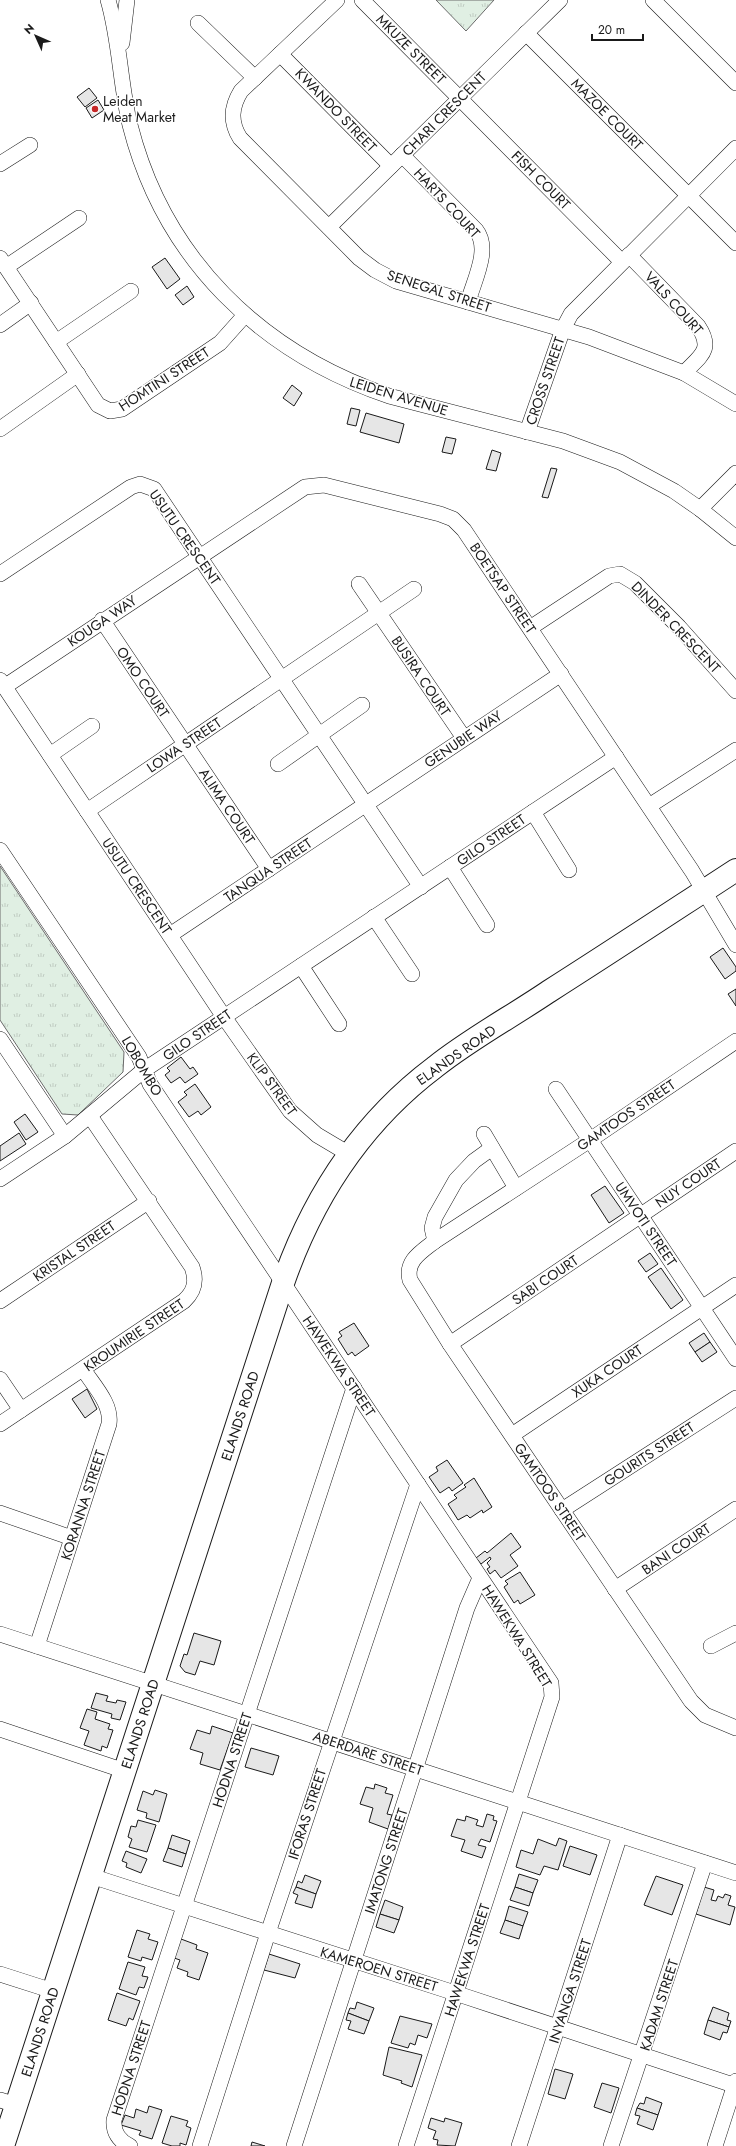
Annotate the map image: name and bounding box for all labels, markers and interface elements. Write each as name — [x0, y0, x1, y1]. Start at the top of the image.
street label: MKUZE STREET — [372, 10, 451, 89]
north arrow — [16, 16, 56, 56]
scale bar — [592, 16, 643, 42]
text: N — [20, 20, 38, 38]
text: 20 m — [598, 21, 625, 39]
street label: KWANDO STREET — [291, 64, 382, 157]
street label: CHARI CRESCENT — [397, 67, 491, 161]
street label: MAZOE COURT — [567, 74, 648, 155]
place label: Leiden Meat Market — [103, 91, 176, 127]
marker: Leiden Meat Market — [90, 104, 100, 114]
street label: FISH COURT — [507, 146, 575, 214]
street label: HARTS COURT — [409, 164, 485, 243]
street label: SENEGAL STREET — [385, 265, 494, 317]
street label: VALS COURT — [640, 267, 708, 339]
street label: CROSS STREET — [521, 334, 570, 428]
street label: HOMTINI STREET — [115, 342, 214, 416]
street label: LEIDEN AVENUE — [347, 372, 451, 420]
street label: USUTU CRESCENT — [145, 485, 226, 589]
street label: BOETSAP STREET — [465, 539, 541, 638]
street label: DINDER CRESCENT — [627, 577, 725, 678]
street label: KOUGA WAY — [63, 590, 141, 652]
street label: BUSIRA COURT — [387, 632, 455, 720]
street label: OMO COURT — [112, 643, 174, 722]
street label: GENUBIE WAY — [420, 706, 506, 772]
street label: LOWA STREET — [143, 712, 226, 777]
street label: ALIMA COURT — [194, 764, 260, 848]
street label: GILO STREET — [453, 809, 530, 870]
street label: TANQUA STREET — [220, 833, 316, 907]
street label: USUTU CRESCENT — [97, 834, 177, 938]
street label: GILO STREET — [159, 1004, 236, 1065]
street label: ELANDS ROAD — [412, 1020, 500, 1090]
street label: LOBOMBO — [117, 1032, 167, 1100]
street label: KLIP STREET — [242, 1048, 302, 1120]
street label: GAMTOOS STREET — [573, 1074, 680, 1155]
street label: NUY COURT — [651, 1153, 725, 1212]
street label: UMVOTI STREET — [610, 1178, 682, 1271]
street label: KRISTAL STREET — [29, 1216, 120, 1286]
street label: SABI COURT — [508, 1250, 583, 1310]
street label: KROUMIRIE STREET — [80, 1294, 189, 1376]
street label: HAWEKWA STREET — [298, 1312, 380, 1421]
street label: XUKA COURT — [568, 1340, 647, 1402]
street label: ELANDS ROAD — [216, 1369, 264, 1463]
street label: GOURITS STREET — [600, 1417, 699, 1491]
street label: GAMTOOS STREET — [510, 1439, 591, 1546]
street label: KORANNA STREET — [56, 1447, 110, 1563]
street label: BANI COURT — [638, 1518, 715, 1579]
street label: HAWEKWA STREET — [477, 1581, 557, 1692]
street label: ELANDS ROAD — [116, 1677, 164, 1771]
street label: HODNA STREET — [207, 1709, 257, 1810]
street label: ABERDARE STREET — [310, 1726, 426, 1780]
street label: IFORAS STREET — [283, 1766, 331, 1862]
street label: IMATONG STREET — [360, 1805, 413, 1916]
street label: HAWEKWA STREET — [439, 1901, 495, 2019]
street label: INYANGA STREET — [544, 1936, 596, 2046]
street label: KAMEROEN STREET — [318, 1942, 441, 1997]
street label: KADAM STREET — [635, 1956, 683, 2053]
street label: ELANDS ROAD — [16, 1985, 64, 2079]
street label: HODNA STREET — [106, 2017, 156, 2118]

